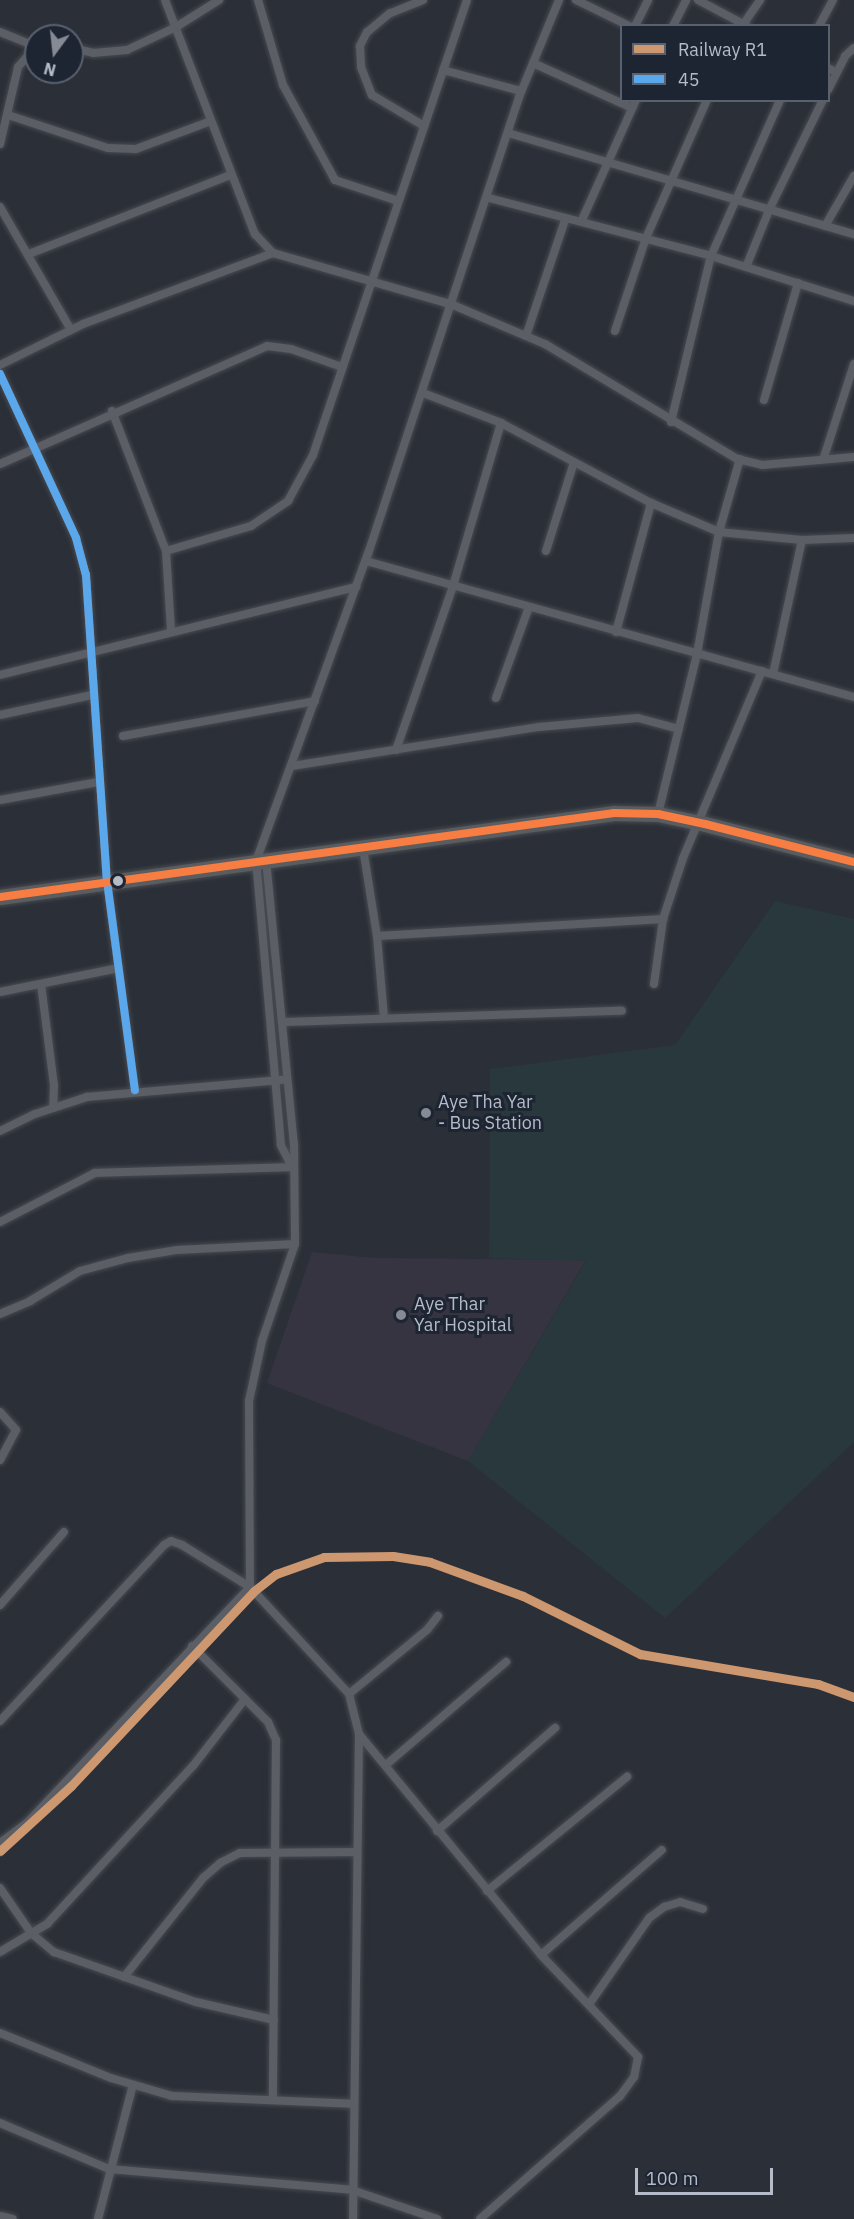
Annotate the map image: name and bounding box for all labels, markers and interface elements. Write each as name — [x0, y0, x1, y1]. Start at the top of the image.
north arrow — [24, 24, 84, 84]
legend — [620, 24, 830, 102]
text: Railway R1 — [678, 38, 767, 61]
text: N — [42, 58, 58, 81]
text: 45 — [678, 68, 700, 91]
unlabelled marker — [112, 875, 124, 887]
place label: Aye Tha Yar - Bus Station — [438, 1092, 542, 1134]
marker: Aye Tha Yar - Bus Station — [419, 1106, 433, 1120]
place label: Aye Thar Yar Hospital — [414, 1294, 512, 1336]
marker: Aye Thar Yar Hospital — [392, 1306, 410, 1324]
scale bar — [638, 2156, 776, 2194]
text: 100 m — [646, 2167, 698, 2190]

